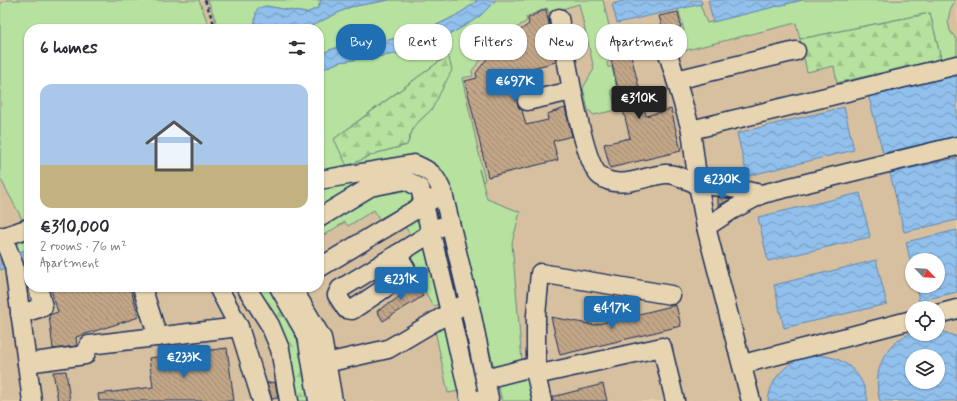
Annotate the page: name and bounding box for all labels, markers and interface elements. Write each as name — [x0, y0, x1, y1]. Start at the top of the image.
chip: Buy — [336, 24, 386, 60]
chip: Rent — [394, 24, 452, 60]
chip: Filters — [460, 24, 527, 60]
chip: New — [535, 24, 588, 60]
chip: Apartment — [596, 24, 687, 60]
text: 6 homes — [40, 37, 98, 59]
icon: filters — [286, 37, 308, 59]
pin: €697K — [487, 69, 543, 103]
text: €697K — [495, 73, 535, 90]
pin: €310K — [611, 86, 667, 120]
text: €310K — [621, 90, 658, 107]
icon: home — [138, 110, 210, 182]
pin: €230K — [694, 167, 750, 201]
text: €230K — [703, 171, 741, 188]
text: €310,000 — [40, 216, 110, 238]
text: 2 rooms · 76 m² — [40, 238, 127, 255]
north arrow — [905, 253, 945, 293]
map controls — [905, 253, 945, 389]
text: Apartment — [40, 255, 99, 272]
pin: €231K — [373, 267, 429, 301]
text: €231K — [384, 271, 418, 288]
pin: €417K — [584, 296, 640, 330]
text: €417K — [593, 300, 631, 317]
button: locate — [905, 301, 945, 341]
pin: €233K — [156, 345, 212, 379]
text: €233K — [167, 349, 201, 366]
button: layers — [905, 349, 945, 389]

